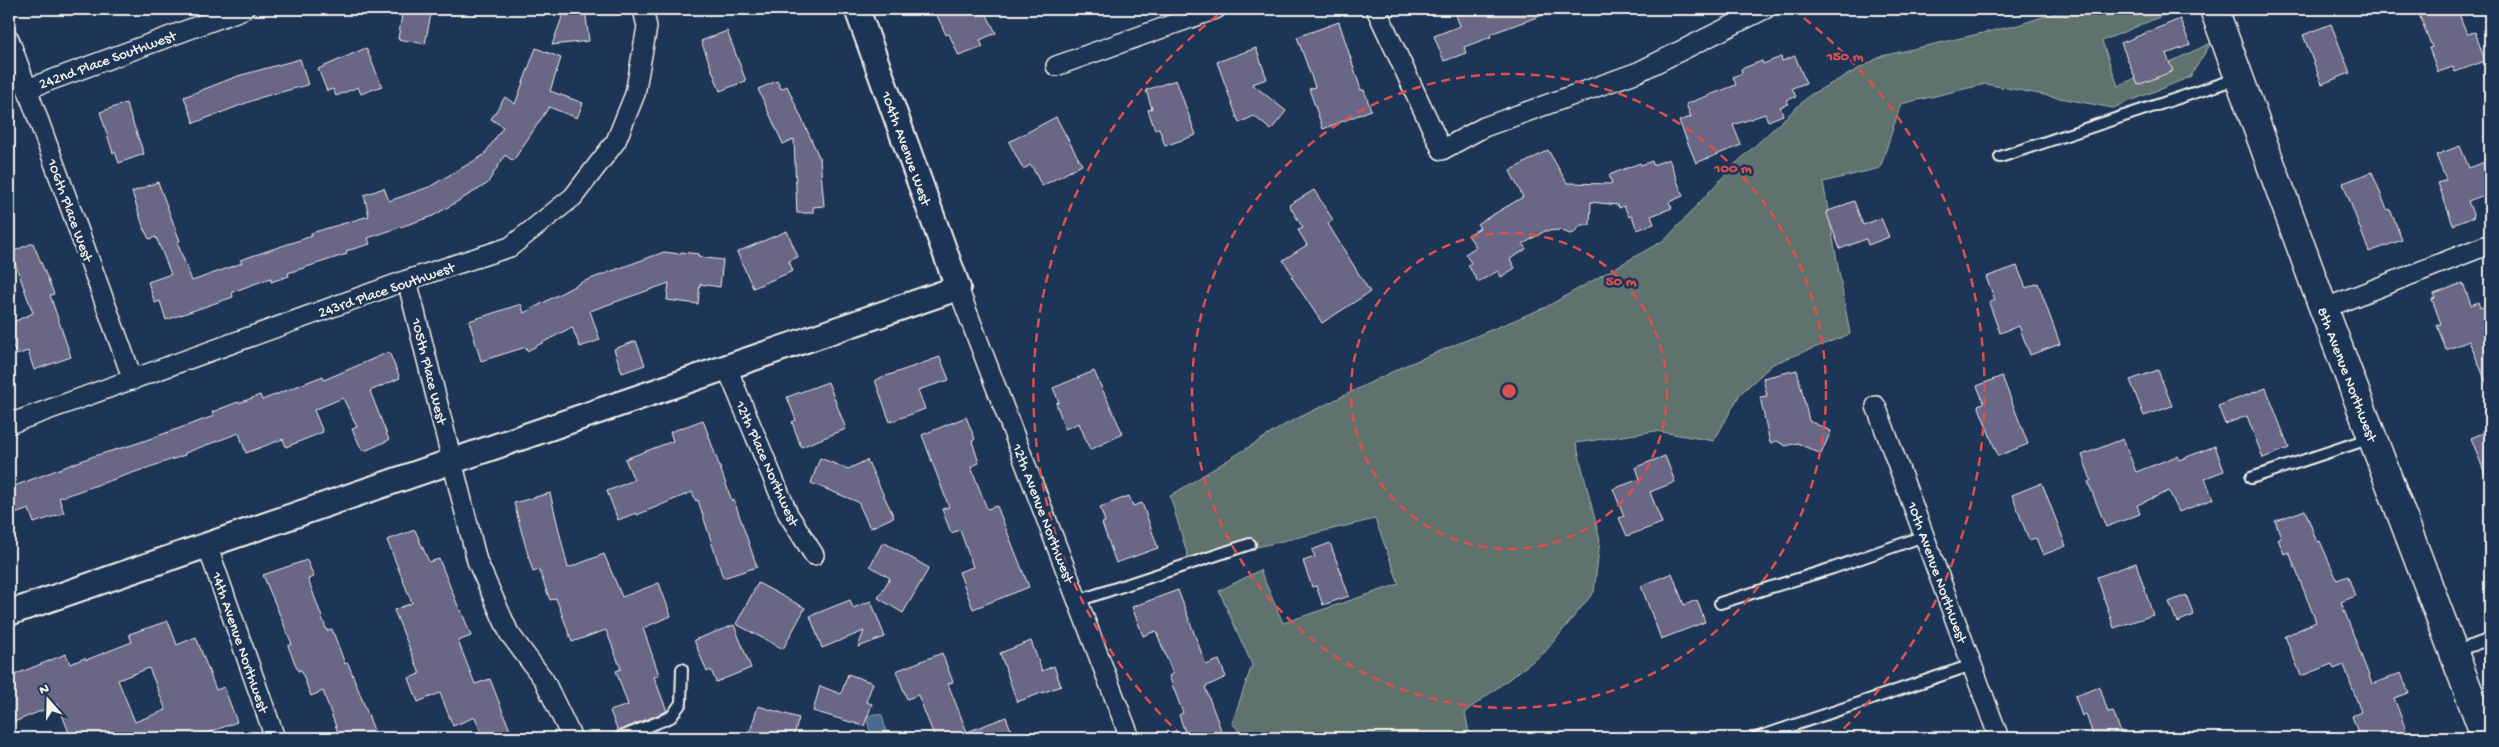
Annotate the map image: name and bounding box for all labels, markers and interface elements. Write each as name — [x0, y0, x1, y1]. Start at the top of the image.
street label: 242nd Place Southwest — [37, 27, 180, 94]
text: 150 m — [1826, 48, 1864, 66]
street label: 104th Avenue West — [876, 88, 935, 210]
street label: 106th Place West — [42, 156, 97, 266]
text: 100 m — [1713, 160, 1752, 178]
street label: 243rd Place Southwest — [316, 258, 459, 323]
text: 50 m — [1606, 273, 1637, 291]
street label: 8th Avenue Northwest — [2312, 305, 2381, 446]
street label: 105th Place West — [406, 316, 450, 428]
centre of rings — [1500, 382, 1518, 400]
street label: 12th Place Northwest — [730, 397, 803, 531]
street label: 12th Avenue Northwest — [1007, 441, 1078, 588]
street label: 10th Avenue Northwest — [1902, 499, 1971, 648]
street label: 14th Avenue Northwest — [206, 569, 272, 717]
north arrow — [22, 674, 72, 724]
text: N — [37, 681, 52, 700]

